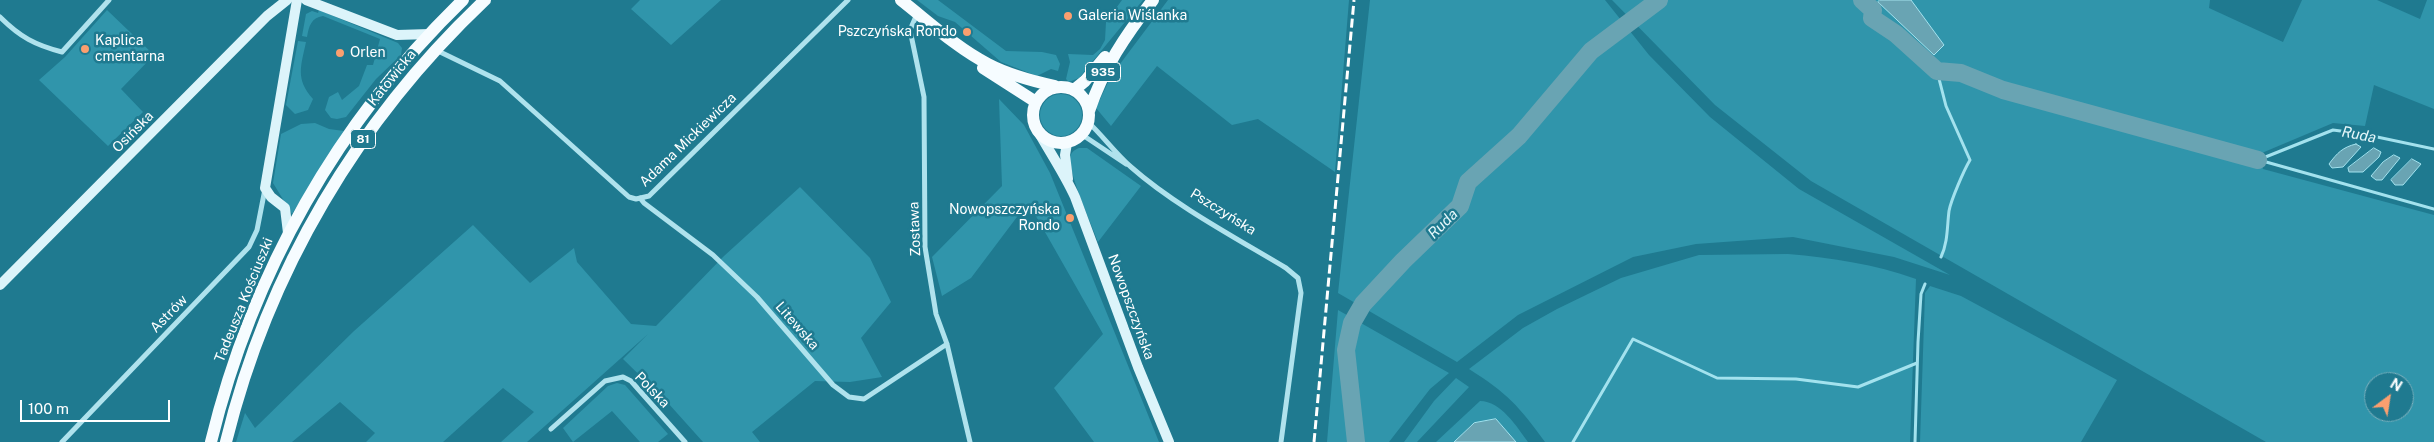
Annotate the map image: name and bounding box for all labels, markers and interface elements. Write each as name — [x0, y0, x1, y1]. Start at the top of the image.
place label: Galeria Wiślanka — [1078, 8, 1187, 24]
marker: Galeria Wiślanka — [1062, 10, 1074, 22]
place label: Pszczyńska Rondo — [838, 24, 957, 40]
marker: Pszczyńska Rondo — [961, 26, 973, 38]
place label: Kaplica cmentarna — [95, 33, 165, 65]
marker: Kaplica cmentarna — [79, 43, 91, 55]
place label: Orlen — [350, 45, 386, 61]
marker: Orlen — [334, 47, 346, 59]
street label: Katowicka — [364, 47, 420, 109]
road number: 935 — [1086, 62, 1120, 82]
street label: Adama Mickiewicza — [636, 90, 740, 190]
street label: Osińska — [109, 108, 157, 156]
water label: Ruda — [2340, 123, 2378, 147]
road number: 81 — [350, 130, 376, 148]
street label: Pszczyńska — [1187, 185, 1259, 239]
street label: Zostawa — [906, 201, 924, 257]
place label: Nowopszczyńska Rondo — [949, 202, 1060, 234]
water label: Ruda — [1424, 205, 1462, 243]
marker: Nowopszczyńska Rondo — [1064, 212, 1076, 224]
street label: Tadeusza Kościuszki — [211, 235, 277, 365]
street label: Nowopszczyńska — [1104, 252, 1158, 362]
street label: Astrów — [147, 292, 191, 336]
street label: Litewska — [772, 299, 822, 353]
street label: Polska — [631, 369, 673, 411]
north arrow — [2364, 372, 2414, 422]
text: N — [2387, 375, 2405, 395]
scale bar — [22, 390, 172, 422]
text: 100 m — [28, 400, 69, 417]

